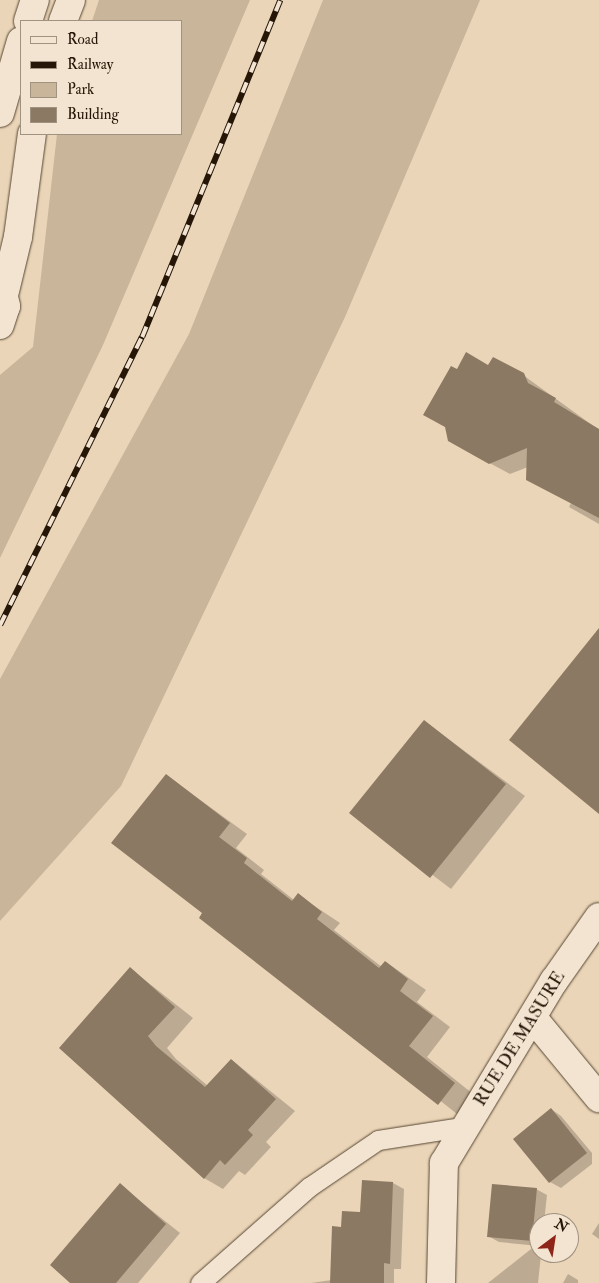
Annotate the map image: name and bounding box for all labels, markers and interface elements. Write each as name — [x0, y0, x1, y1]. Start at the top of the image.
legend — [20, 20, 182, 135]
text: Road — [67, 30, 98, 49]
text: Railway — [67, 55, 113, 74]
text: Park — [67, 80, 94, 99]
text: Building — [67, 105, 119, 124]
street label: RUE DE MASURE — [470, 967, 570, 1111]
north arrow — [529, 1213, 579, 1263]
text: N — [552, 1215, 571, 1236]

